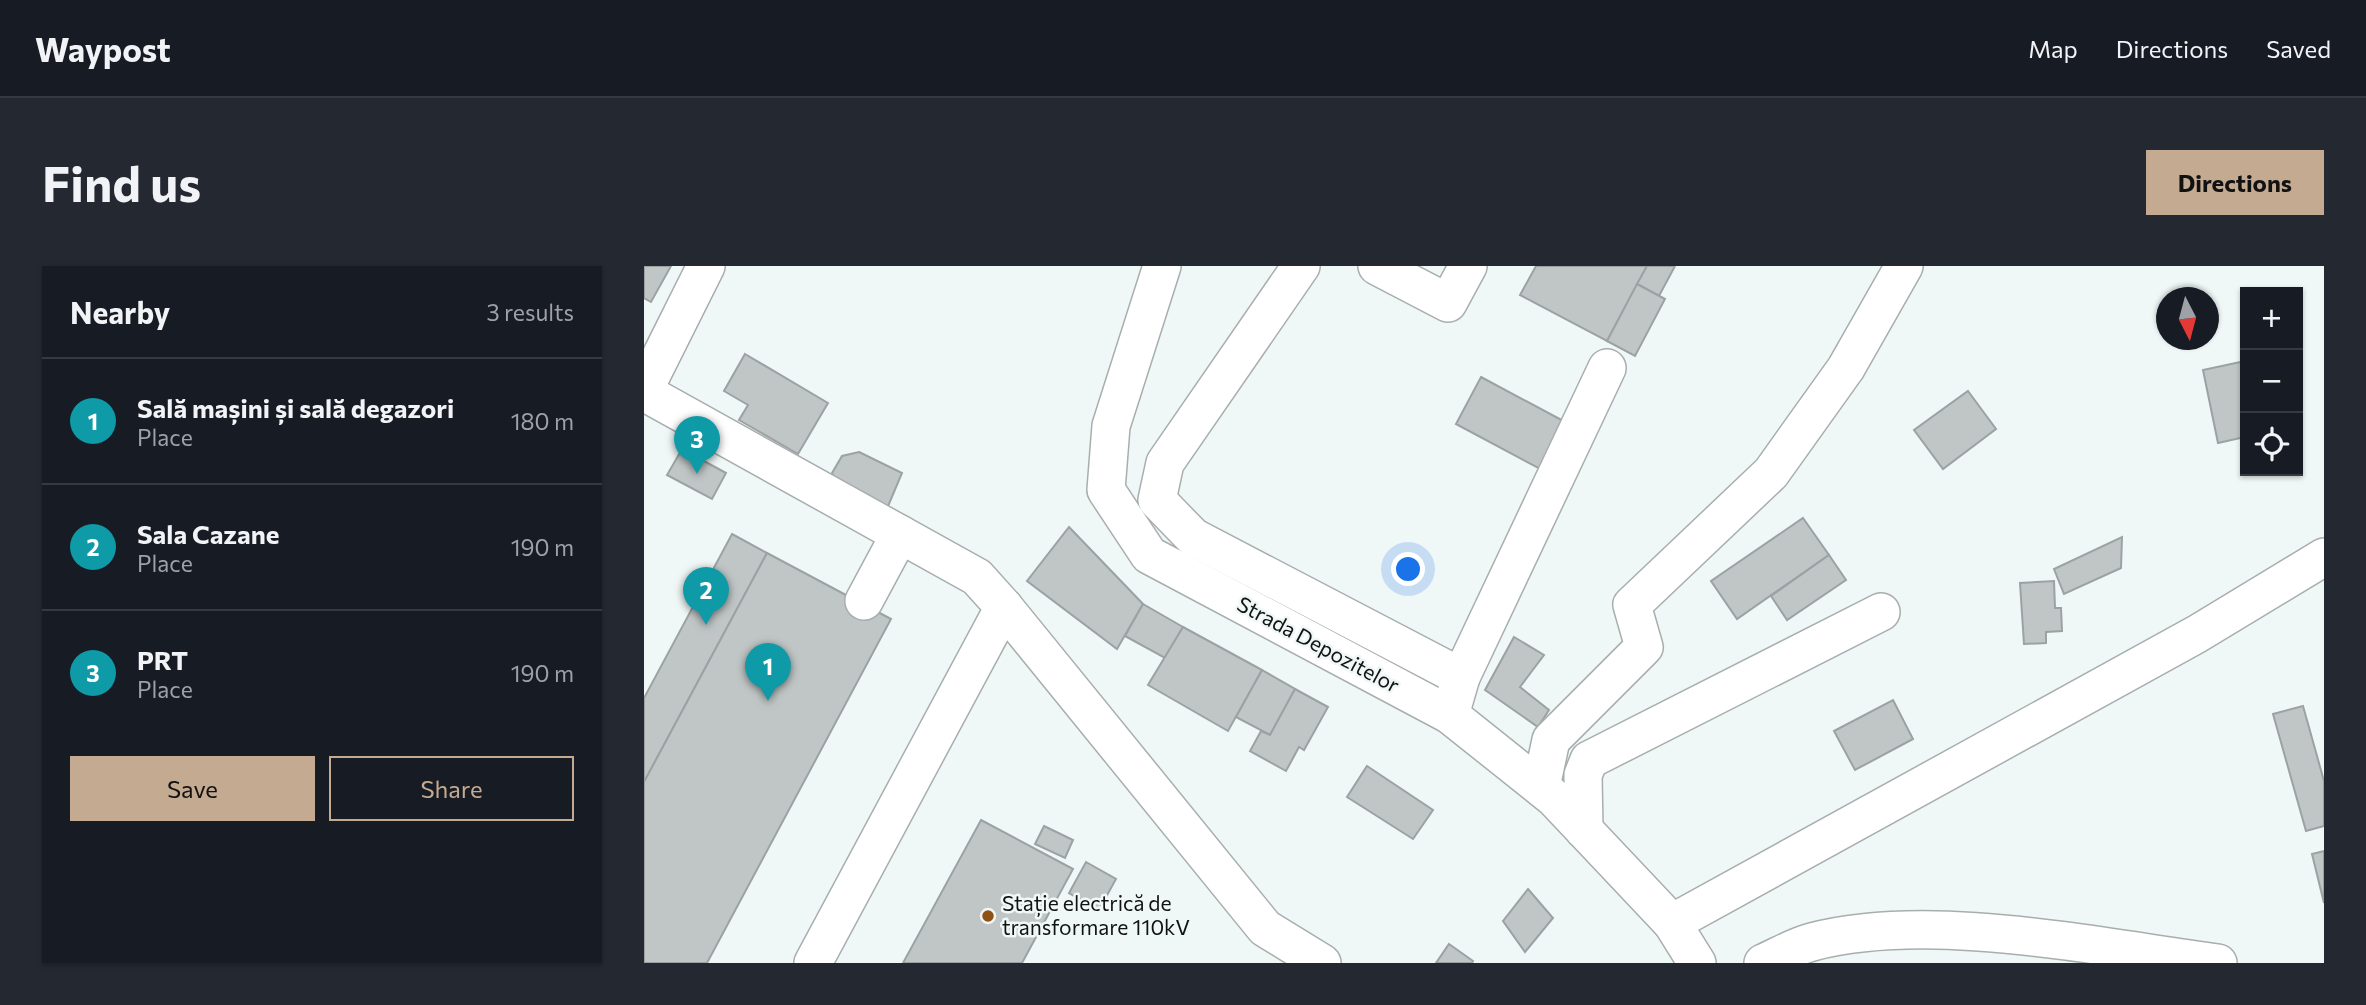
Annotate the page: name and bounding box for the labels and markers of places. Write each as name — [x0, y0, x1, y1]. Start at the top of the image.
pin: 3 — [674, 416, 720, 474]
pin: 2 — [683, 567, 729, 625]
pin: 1 — [745, 643, 791, 701]
place label: Stație electrică de transformare 110kV — [1002, 890, 1190, 939]
marker: Stație electrică de transformare 110kV — [980, 908, 996, 924]

